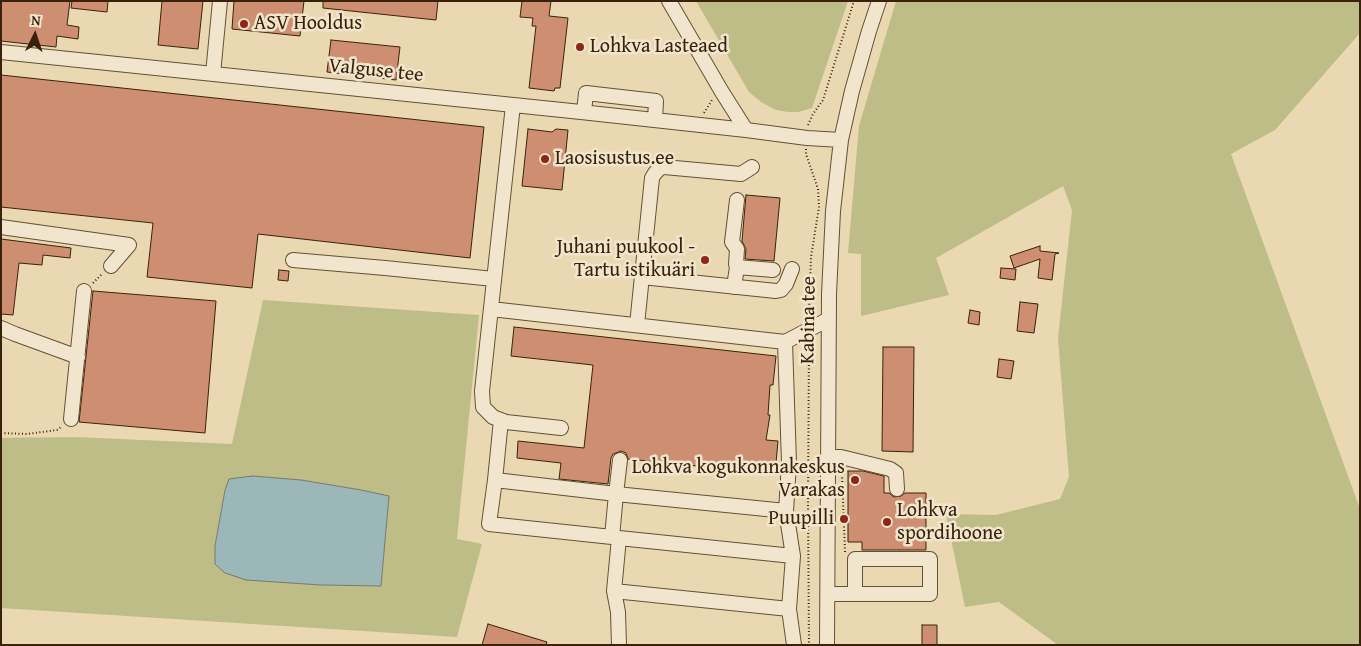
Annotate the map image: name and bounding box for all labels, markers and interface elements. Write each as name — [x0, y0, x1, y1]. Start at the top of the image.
north arrow — [10, 10, 60, 60]
text: N — [31, 10, 41, 30]
place label: ASV Hooldus — [254, 12, 362, 36]
marker: ASV Hooldus — [238, 18, 250, 30]
place label: Lohkva Lasteaed — [590, 35, 728, 59]
marker: Lohkva Lasteaed — [574, 41, 586, 53]
street label: Valguse tee — [327, 54, 425, 88]
place label: Laosisustus.ee — [555, 147, 674, 171]
marker: Laosisustus.ee — [539, 153, 551, 165]
place label: Juhani puukool - Tartu istikuäri — [556, 236, 695, 283]
marker: Juhani puukool - Tartu istikuäri — [699, 254, 711, 266]
street label: Kabina tee — [796, 276, 822, 364]
place label: Lohkva kogukonnakeskus Varakas — [632, 456, 845, 503]
marker: Lohkva kogukonnakeskus Varakas — [849, 474, 861, 486]
place label: Lohkva spordihoone — [897, 499, 1003, 546]
place label: Puupilli — [768, 507, 834, 531]
marker: Puupilli — [838, 513, 850, 525]
marker: Lohkva spordihoone — [881, 516, 893, 528]

